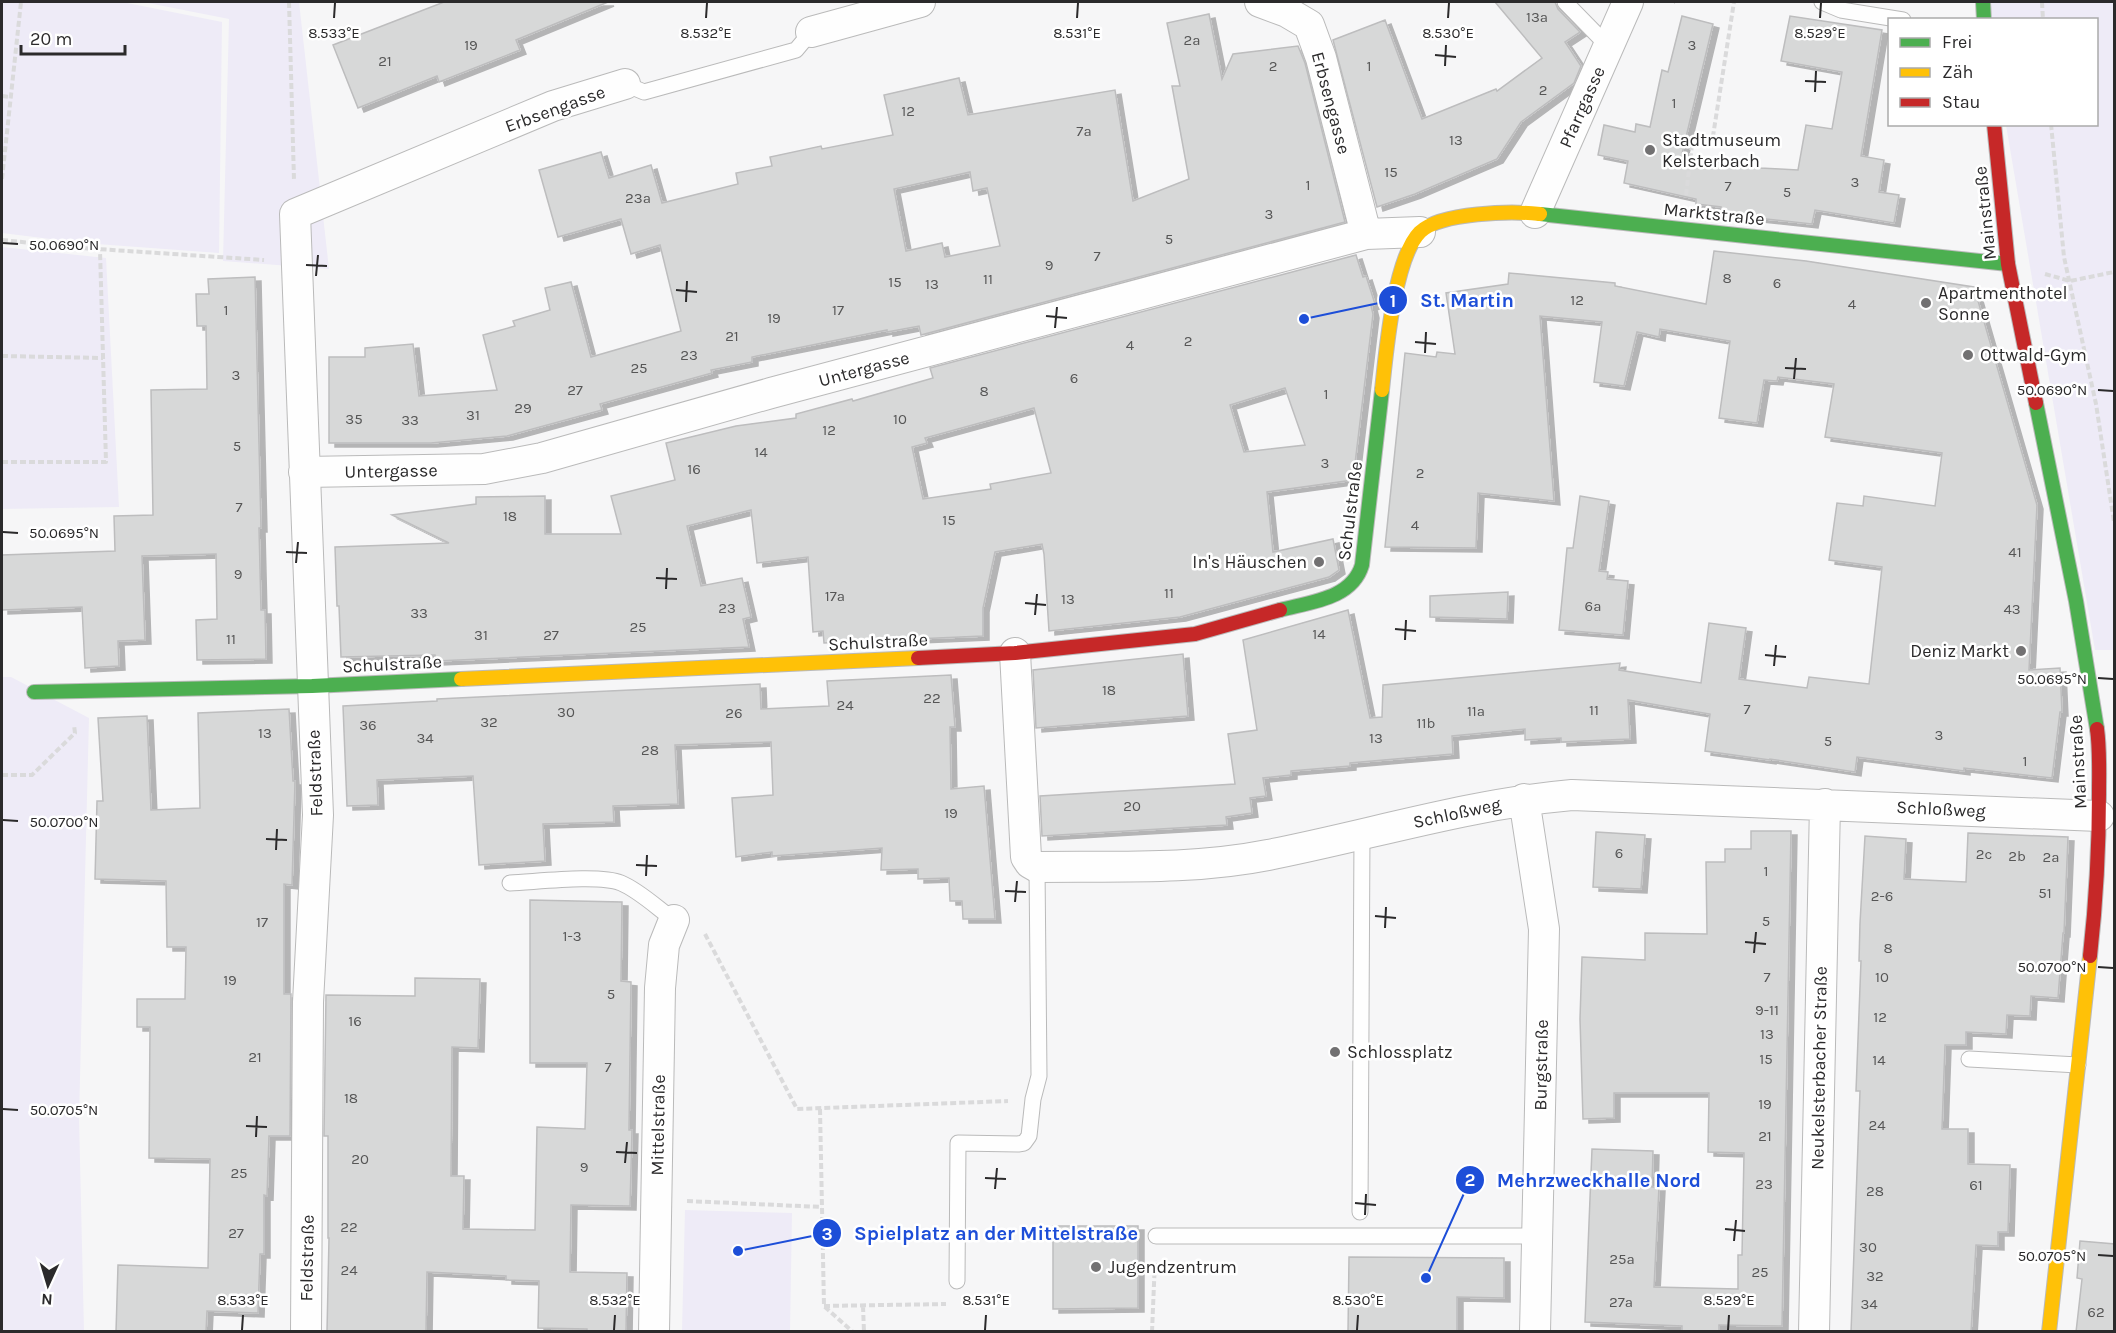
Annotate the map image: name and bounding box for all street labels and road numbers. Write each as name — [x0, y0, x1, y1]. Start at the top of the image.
street label: Erbsengasse — [1307, 49, 1355, 157]
street label: Pfarrgasse — [1554, 63, 1610, 151]
street label: Erbsengasse — [502, 81, 608, 137]
street label: Mainstraße — [1969, 165, 2001, 261]
street label: Marktstraße — [1662, 198, 1766, 230]
street label: Untergasse — [816, 346, 912, 392]
street label: Untergasse — [344, 459, 438, 483]
street label: Schulstraße — [1333, 460, 1367, 562]
street label: Schulstraße — [828, 628, 928, 656]
street label: Schulstraße — [342, 650, 442, 678]
street label: Mainstraße — [2065, 714, 2091, 810]
street label: Feldstraße — [302, 729, 328, 817]
street label: Schloßweg — [1411, 793, 1503, 833]
street label: Schloßweg — [1896, 796, 1986, 822]
street label: Neukelsterbacher Straße — [1806, 966, 1832, 1170]
street label: Burgstraße — [1529, 1019, 1553, 1111]
street label: Mittelstraße — [646, 1074, 670, 1176]
street label: Feldstraße — [295, 1214, 319, 1302]

